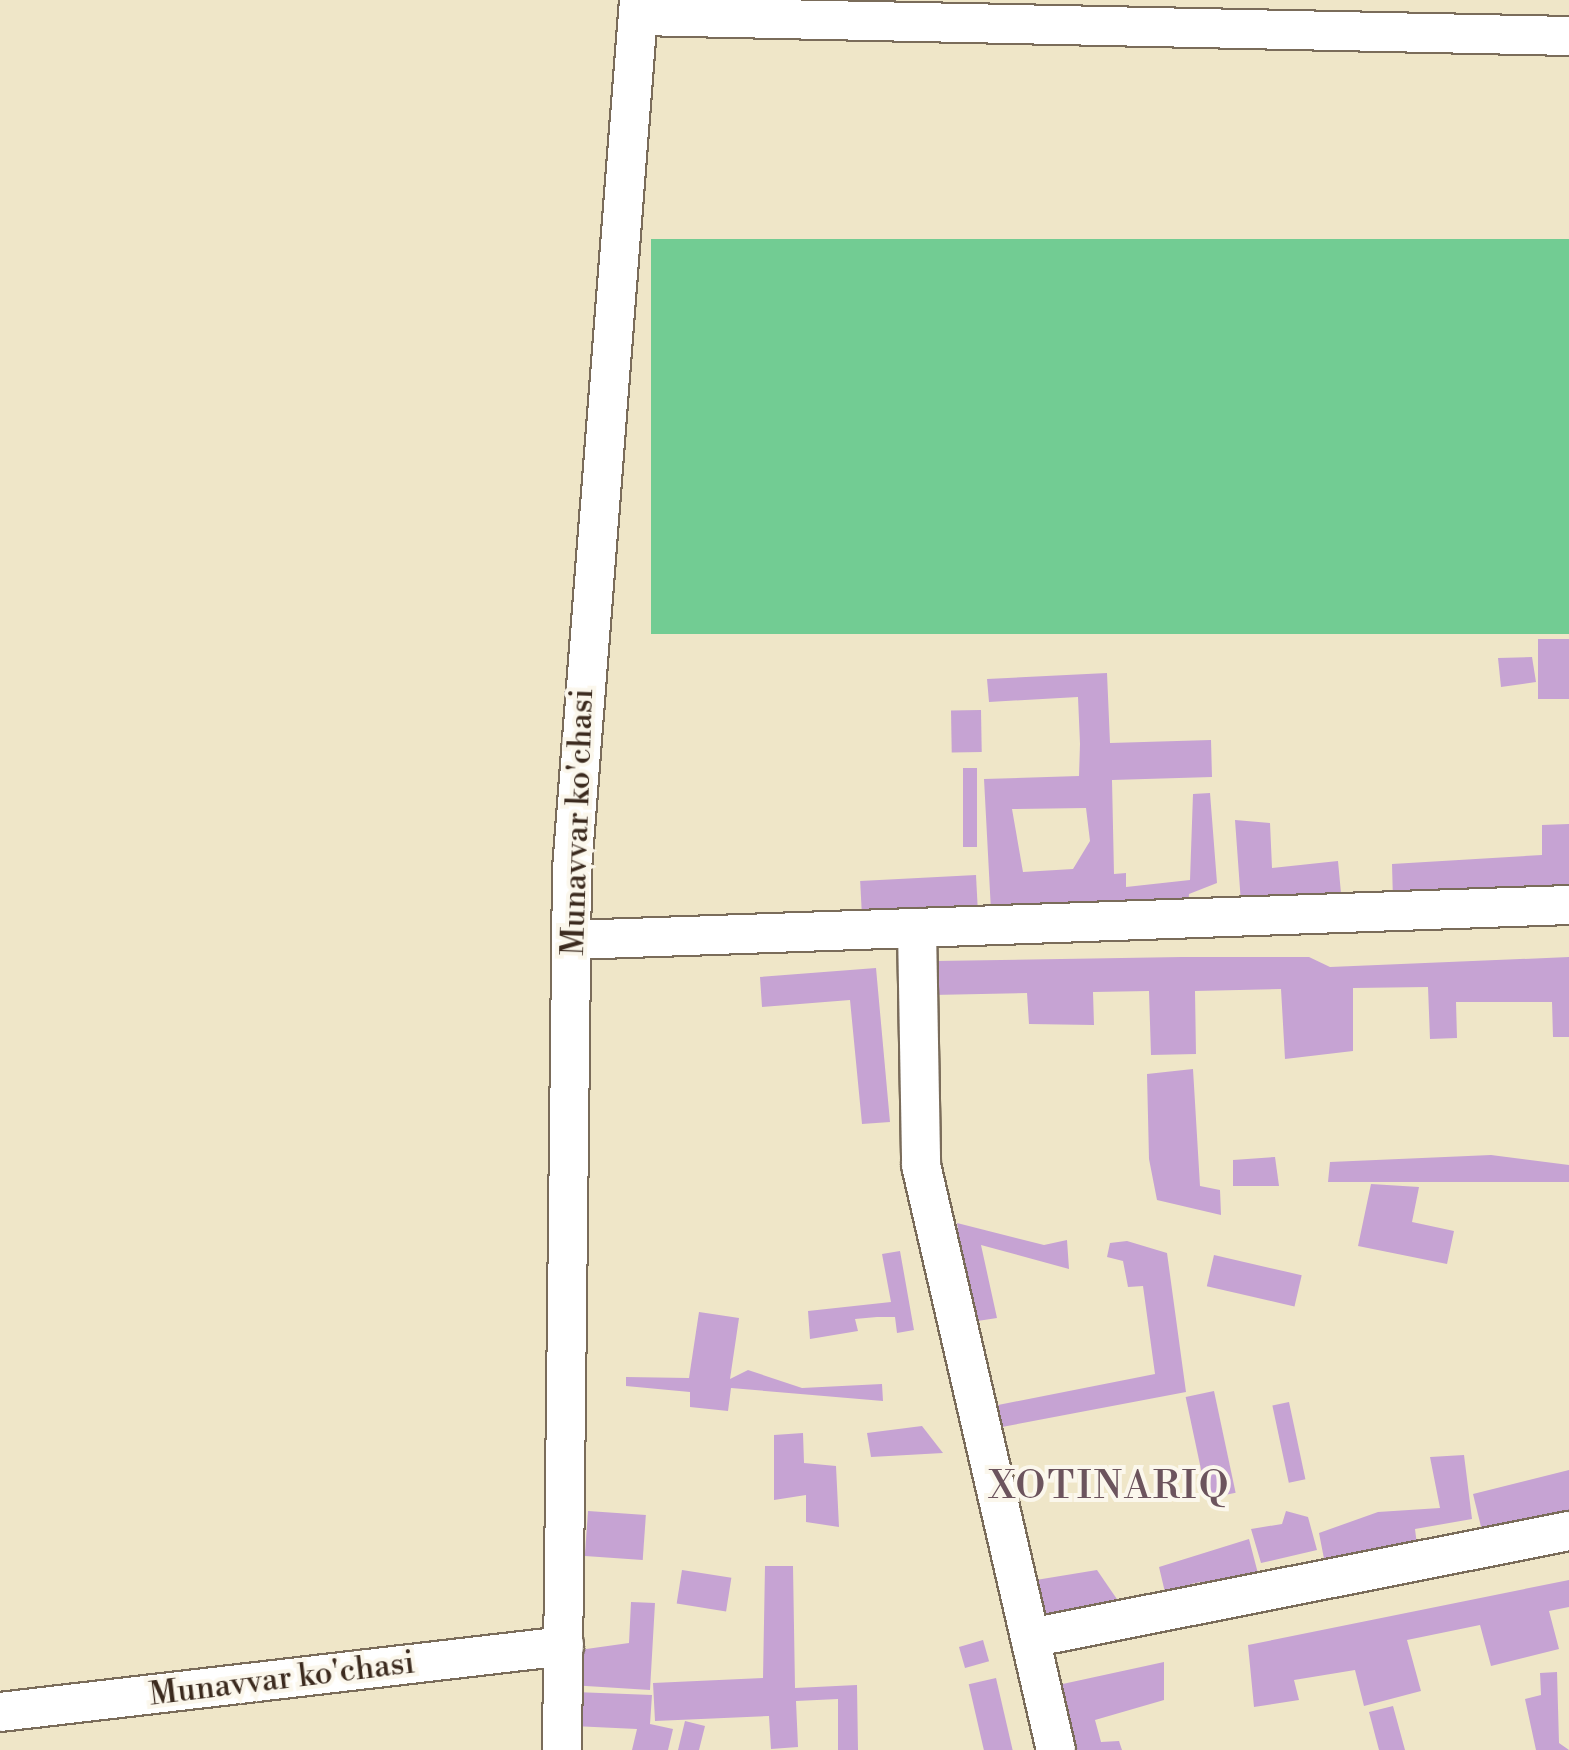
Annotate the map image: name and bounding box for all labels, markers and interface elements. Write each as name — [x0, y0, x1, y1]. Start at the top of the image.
street label: Munavvar ko'chasi — [554, 688, 602, 956]
district label: XOTINARIQ — [989, 1464, 1231, 1510]
street label: Munavvar ko'chasi — [147, 1644, 417, 1714]

